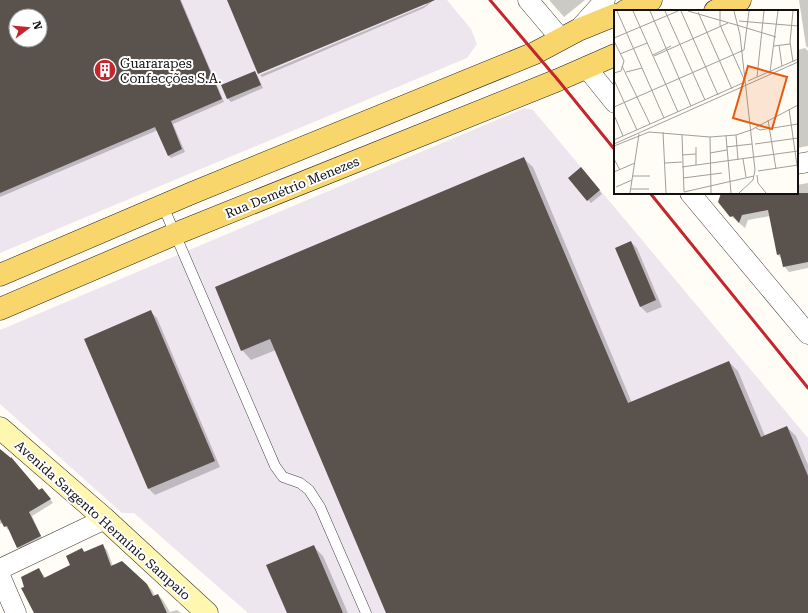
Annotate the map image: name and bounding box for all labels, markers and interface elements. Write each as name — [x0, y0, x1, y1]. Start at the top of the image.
north arrow — [8, 8, 48, 48]
inset map — [614, 10, 798, 194]
text: N — [30, 20, 45, 32]
place label: Guararapes Confecções S.A. — [120, 56, 221, 86]
building icon: Guararapes Confecções S.A. — [92, 57, 118, 83]
street label: Rua Demétrio Menezes — [223, 154, 361, 221]
street label: Avenida Sargento Hermínio Sampaio — [12, 438, 193, 603]

